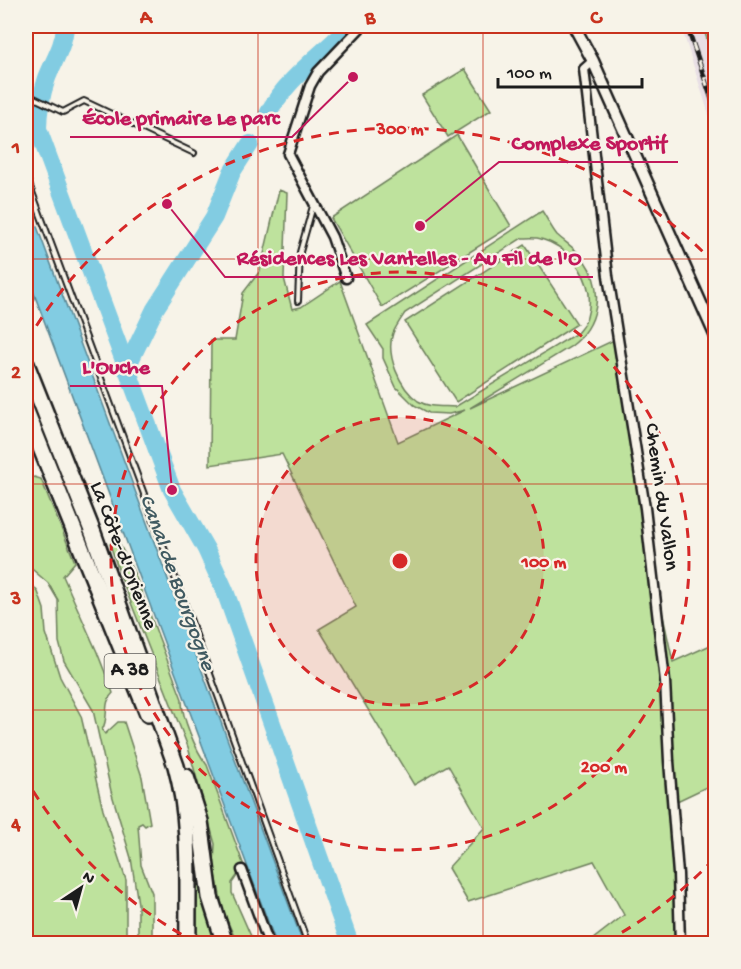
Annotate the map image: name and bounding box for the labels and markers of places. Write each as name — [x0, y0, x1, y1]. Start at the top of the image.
callout: École primaire Le parc — [70, 97, 292, 137]
callout: Complexe Sportif — [499, 122, 678, 162]
callout: Résidences Les Vantelles - Au Fil de l'O — [225, 237, 593, 277]
callout: L'Ouche — [70, 346, 162, 386]
centre of rings — [390, 551, 410, 571]

